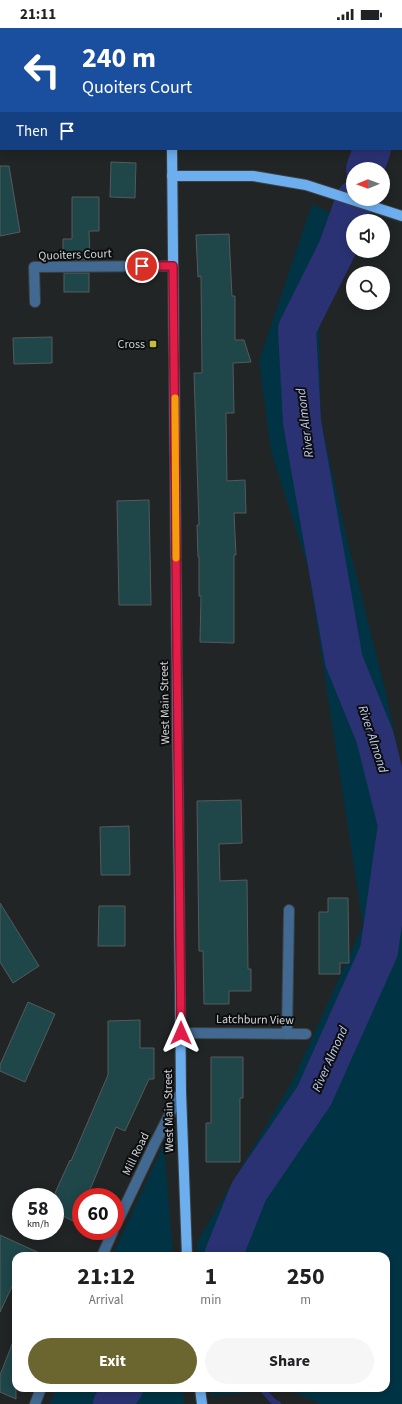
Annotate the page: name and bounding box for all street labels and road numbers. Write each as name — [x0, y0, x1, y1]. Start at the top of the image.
street label: Quoiters Court — [38, 245, 112, 265]
street label: West Main Street — [156, 661, 174, 745]
street label: Latchburn View — [216, 1011, 294, 1029]
street label: West Main Street — [160, 1069, 178, 1153]
street label: Mill Road — [118, 1130, 154, 1178]

